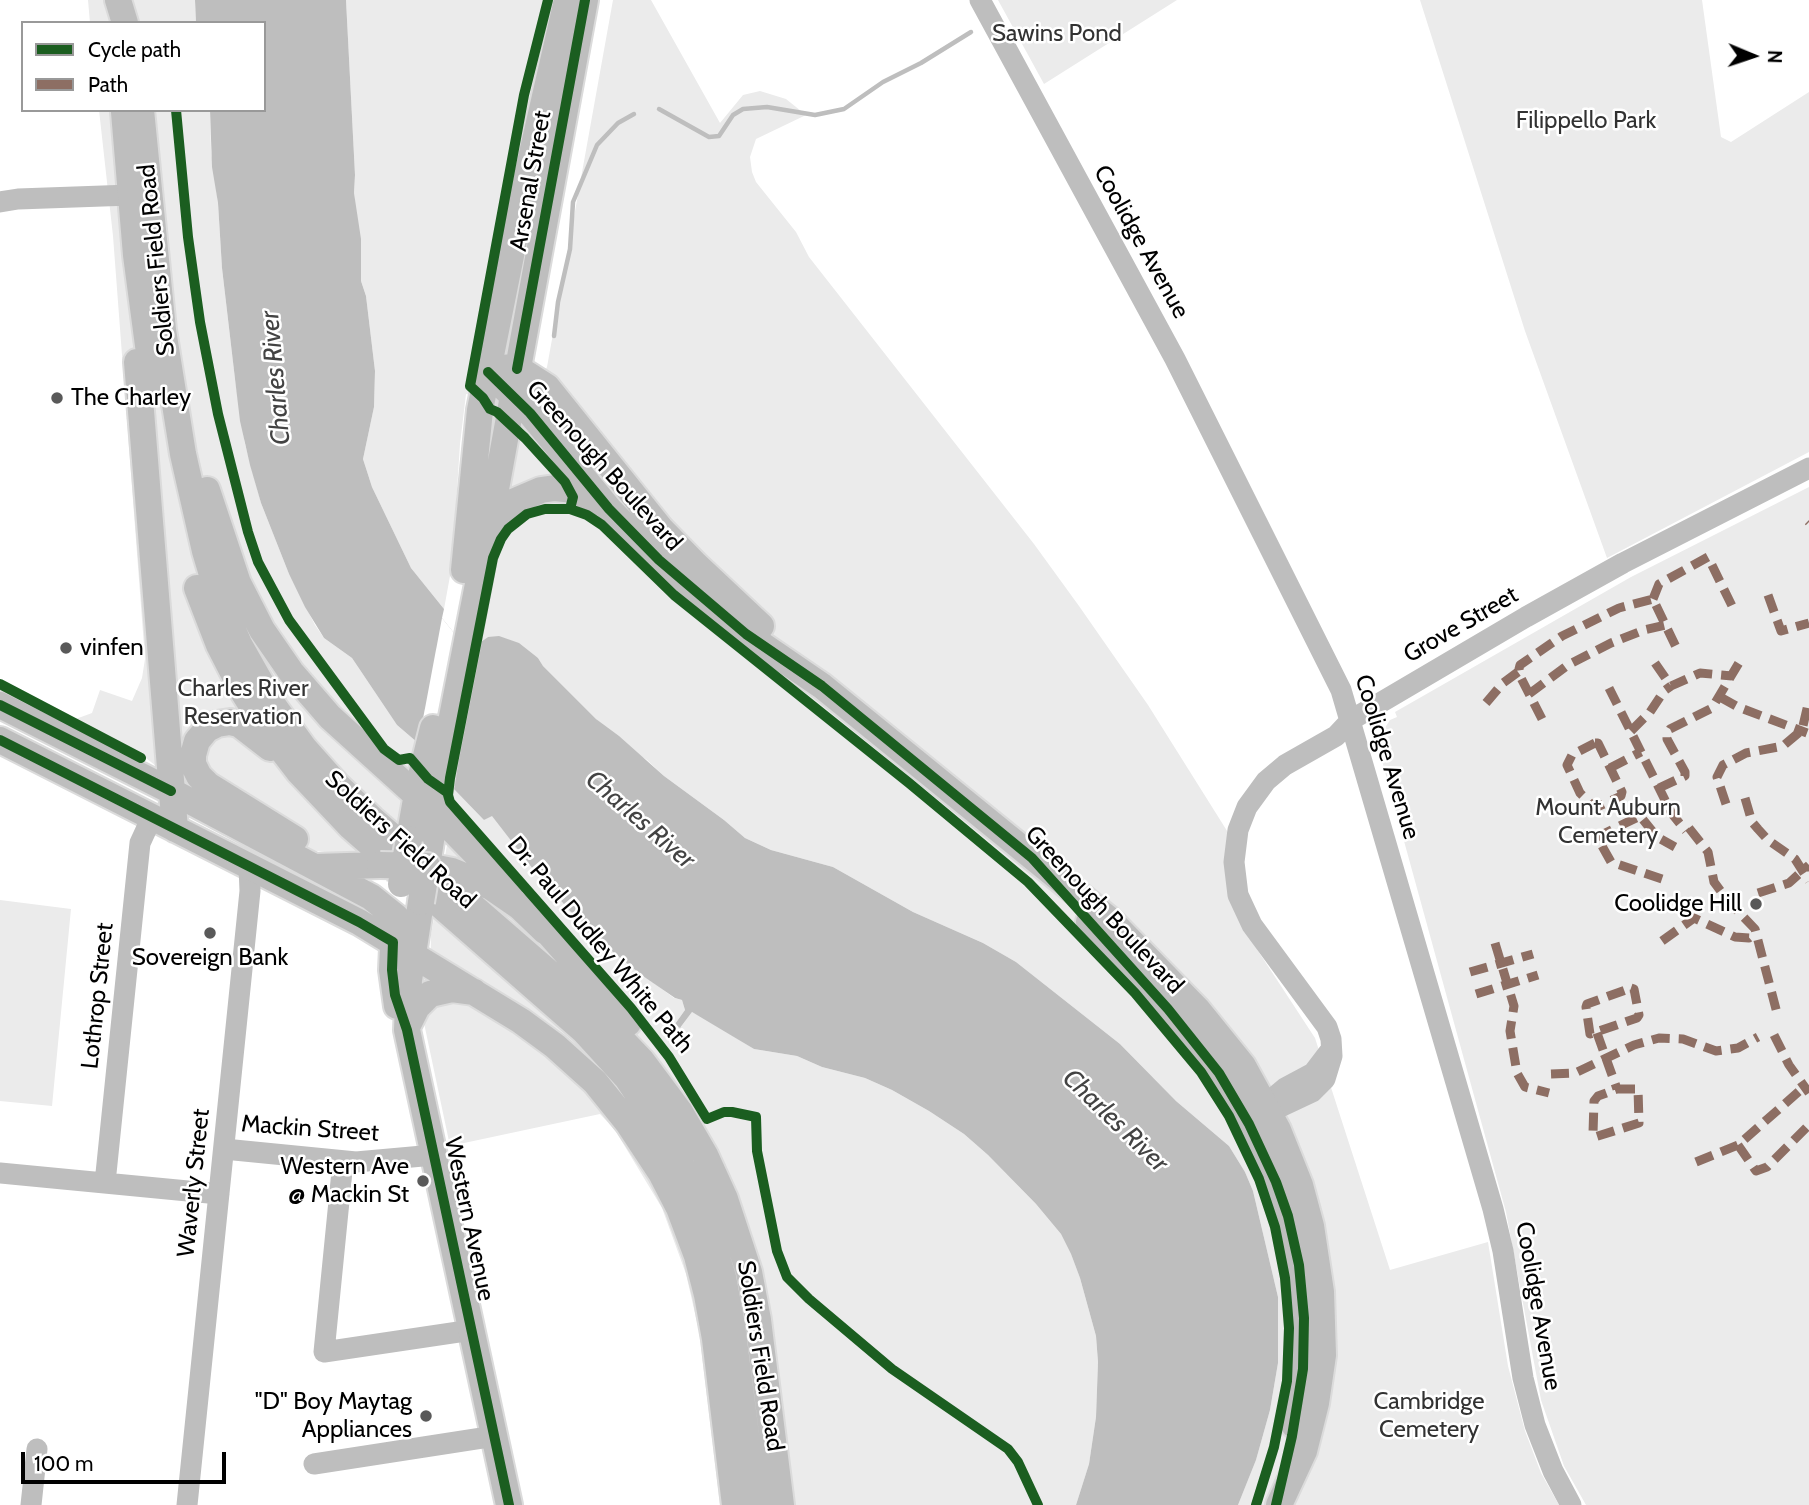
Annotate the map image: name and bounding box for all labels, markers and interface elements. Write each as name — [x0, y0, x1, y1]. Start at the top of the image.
park label: Sawins Pond — [992, 20, 1122, 48]
legend — [21, 21, 266, 112]
north arrow — [1718, 21, 1788, 91]
text: Cycle path — [88, 37, 181, 62]
text: N — [1763, 50, 1786, 64]
text: Path — [88, 72, 128, 97]
park label: Filippello Park — [1516, 107, 1656, 135]
street label: Arsenal Street — [504, 108, 558, 254]
street label: Coolidge Avenue — [1087, 160, 1195, 324]
street label: Soldiers Field Road — [133, 163, 181, 357]
water label: Charles River — [255, 310, 297, 446]
street label: Greenough Boulevard — [520, 375, 688, 557]
place label: The Charley — [71, 384, 191, 412]
marker: The Charley — [49, 390, 65, 406]
street label: Grove Street — [1399, 581, 1523, 669]
place label: vinfen — [80, 634, 144, 662]
marker: vinfen — [58, 640, 74, 656]
street label: Coolidge Avenue — [1348, 671, 1426, 843]
park label: Charles River Reservation — [178, 675, 308, 731]
water label: Charles River — [579, 764, 701, 876]
street label: Soldiers Field Road — [319, 765, 481, 915]
park label: Mount Auburn Cemetery — [1535, 794, 1681, 850]
street label: Greenough Boulevard — [1019, 820, 1189, 1000]
street label: Dr. Paul Dudley White Path — [501, 831, 699, 1059]
place label: Coolidge Hill — [1614, 890, 1742, 918]
marker: Coolidge Hill — [1748, 896, 1764, 912]
street label: Lothrop Street — [76, 921, 120, 1071]
marker: Sovereign Bank — [202, 925, 218, 941]
place label: Sovereign Bank — [132, 944, 288, 972]
water label: Charles River — [1056, 1063, 1174, 1179]
street label: Waverly Street — [172, 1107, 216, 1259]
street label: Mackin Street — [240, 1110, 380, 1148]
street label: Western Avenue — [438, 1134, 500, 1304]
place label: Western Ave @ Mackin St — [281, 1153, 409, 1209]
marker: Western Ave @ Mackin St — [415, 1173, 431, 1189]
street label: Coolidge Avenue — [1509, 1219, 1567, 1393]
street label: Soldiers Field Road — [731, 1259, 789, 1453]
place label: "D" Boy Maytag Appliances — [255, 1388, 412, 1444]
park label: Cambridge Cemetery — [1374, 1388, 1484, 1444]
marker: "D" Boy Maytag Appliances — [418, 1408, 434, 1424]
scale bar — [24, 1438, 229, 1482]
text: 100 m — [34, 1451, 93, 1476]

